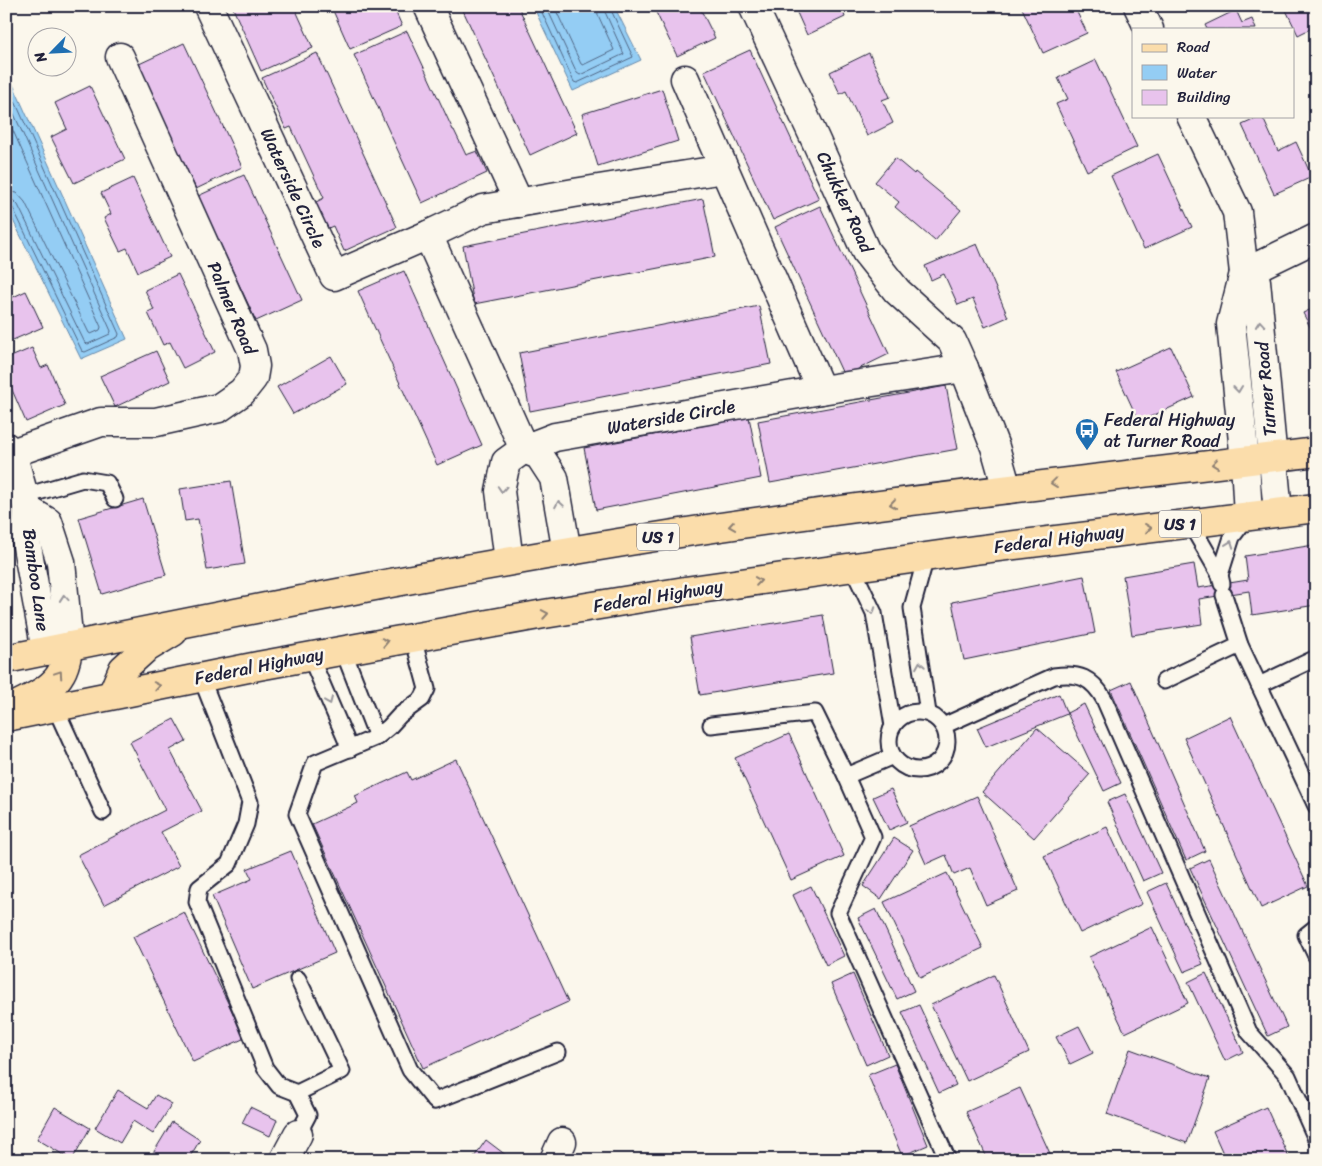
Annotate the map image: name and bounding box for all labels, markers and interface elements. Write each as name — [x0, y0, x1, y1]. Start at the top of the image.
north arrow — [28, 28, 78, 78]
legend — [1132, 28, 1294, 118]
text: Road — [1177, 34, 1210, 60]
text: N — [27, 47, 54, 68]
text: Water — [1177, 60, 1217, 86]
text: Building — [1177, 84, 1231, 110]
street label: Waterside Circle — [251, 123, 335, 254]
street label: Chukker Road — [807, 146, 883, 260]
street label: Palmer Road — [198, 256, 267, 361]
one-way arrow — [1255, 320, 1266, 328]
street label: Turner Road — [1246, 339, 1286, 438]
one-way arrow — [1232, 386, 1243, 394]
street label: Waterside Circle — [604, 390, 738, 444]
place label: Federal Highway at Turner Road — [1104, 404, 1236, 457]
bus stop icon: Federal Highway at Turner Road — [1074, 417, 1100, 451]
one-way arrow — [1211, 458, 1219, 469]
one-way arrow — [1050, 477, 1058, 488]
one-way arrow — [497, 485, 508, 493]
one-way arrow — [888, 498, 896, 509]
one-way arrow — [554, 500, 565, 508]
road number: US 1 — [1159, 510, 1201, 538]
street label: Federal Highway — [992, 515, 1127, 563]
one-way arrow — [727, 520, 735, 531]
road number: US 1 — [637, 524, 679, 550]
one-way arrow — [1144, 524, 1152, 534]
street label: Bamboo Lane — [13, 527, 59, 633]
one-way arrow — [1224, 540, 1234, 548]
street label: Federal Highway — [591, 570, 726, 622]
one-way arrow — [753, 576, 762, 586]
one-way arrow — [59, 594, 70, 602]
one-way arrow — [866, 606, 876, 615]
one-way arrow — [541, 610, 550, 620]
street label: Federal Highway — [192, 638, 327, 694]
one-way arrow — [381, 638, 390, 648]
one-way arrow — [916, 660, 926, 669]
one-way arrow — [52, 671, 62, 680]
one-way arrow — [152, 681, 161, 691]
one-way arrow — [323, 696, 334, 705]

